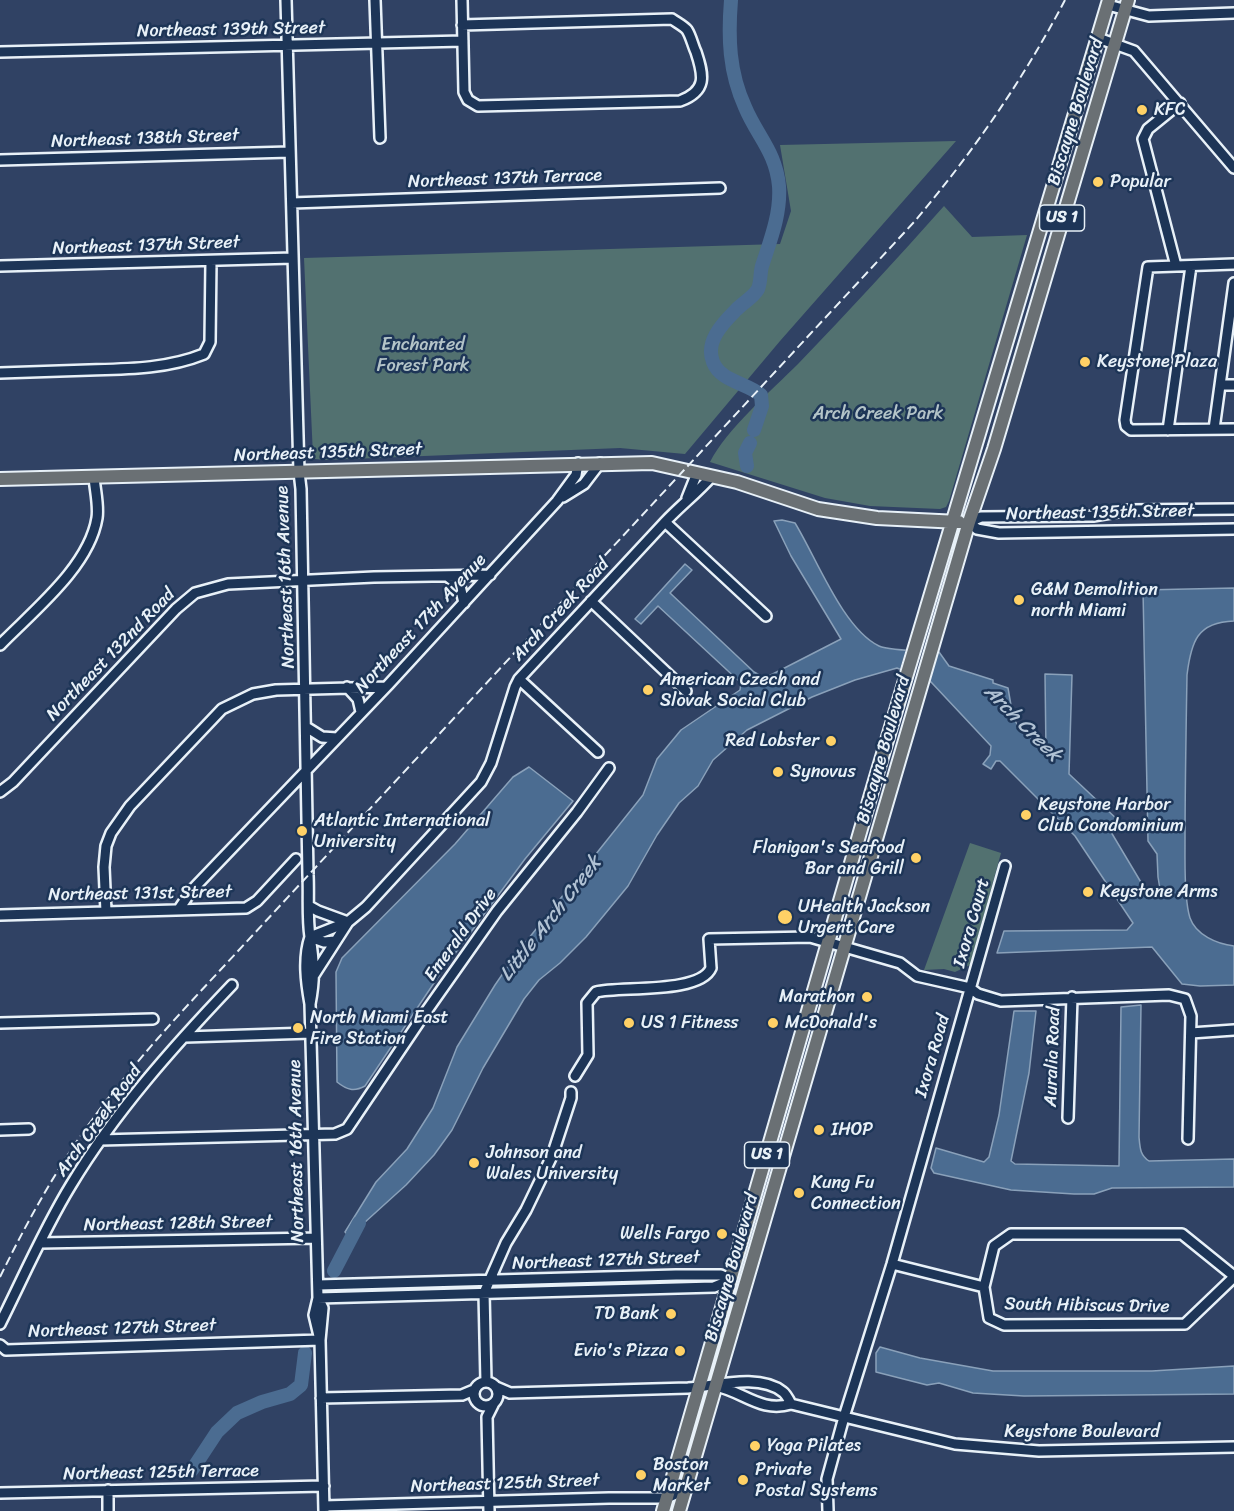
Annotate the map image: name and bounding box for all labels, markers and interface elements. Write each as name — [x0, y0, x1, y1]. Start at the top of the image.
street label: Northeast 139th Street — [137, 18, 325, 42]
street label: Biscayne Boulevard — [1043, 36, 1109, 188]
place label: KFC — [1154, 99, 1186, 121]
marker: KFC — [1135, 103, 1149, 117]
street label: Northeast 138th Street — [51, 125, 239, 153]
street label: Northeast 137th Terrace — [408, 165, 602, 193]
place label: Popular — [1110, 171, 1171, 193]
marker: Popular — [1091, 175, 1105, 189]
road number: US 1 — [1040, 205, 1084, 231]
street label: Northeast 137th Street — [52, 232, 240, 260]
park label: Enchanted Forest Park — [377, 334, 469, 376]
place label: Keystone Plaza — [1097, 351, 1217, 373]
marker: Keystone Plaza — [1078, 355, 1092, 369]
park label: Arch Creek Park — [813, 403, 943, 425]
street label: Northeast 135th Street — [234, 439, 422, 467]
street label: Northeast 16th Avenue — [272, 485, 300, 669]
street label: Northeast 135th Street — [1006, 501, 1194, 525]
street label: Northeast 17th Avenue — [351, 550, 491, 698]
street label: Arch Creek Road — [508, 554, 614, 666]
place label: G&M Demolition north Miami — [1031, 579, 1158, 622]
street label: Northeast 132nd Road — [42, 584, 180, 726]
marker: G&M Demolition north Miami — [1012, 593, 1026, 607]
place label: American Czech and Slovak Social Club — [660, 669, 820, 712]
street label: Biscayne Boulevard — [853, 673, 915, 827]
water label: Arch Creek — [979, 681, 1065, 767]
marker: American Czech and Slovak Social Club — [641, 683, 655, 697]
place label: Red Lobster — [725, 730, 819, 752]
marker: Red Lobster — [824, 734, 838, 748]
place label: Synovus — [790, 761, 856, 783]
marker: Synovus — [771, 765, 785, 779]
place label: Keystone Harbor Club Condominium — [1038, 794, 1184, 836]
marker: Keystone Harbor Club Condominium — [1019, 808, 1033, 822]
place label: Atlantic International University — [314, 810, 490, 852]
marker: Atlantic International University — [295, 824, 309, 838]
place label: Flanigan's Seafood Bar and Grill — [753, 837, 904, 880]
marker: Flanigan's Seafood Bar and Grill — [909, 851, 923, 865]
water label: Little Arch Creek — [495, 852, 607, 986]
street label: Ixora Court — [949, 876, 995, 970]
place label: Keystone Arms — [1100, 881, 1218, 903]
street label: Northeast 131st Street — [48, 882, 232, 906]
street label: Emerald Drive — [420, 884, 502, 986]
marker: Keystone Arms — [1081, 885, 1095, 899]
place label: UHealth Jackson Urgent Care — [798, 896, 930, 938]
marker: UHealth Jackson Urgent Care — [776, 908, 794, 926]
place label: Marathon — [779, 986, 855, 1008]
marker: Marathon — [860, 990, 874, 1004]
place label: North Miami East Fire Station — [310, 1007, 448, 1050]
street label: Auralia Road — [1040, 1007, 1066, 1107]
place label: US 1 Fitness — [641, 1012, 739, 1034]
place label: McDonald's — [785, 1012, 877, 1034]
street label: Ixora Road — [911, 1012, 955, 1100]
marker: US 1 Fitness — [622, 1016, 636, 1030]
marker: McDonald's — [766, 1016, 780, 1030]
marker: North Miami East Fire Station — [291, 1021, 305, 1035]
street label: Northeast 16th Avenue — [285, 1059, 309, 1243]
street label: Arch Creek Road — [51, 1061, 147, 1181]
place label: IHOP — [831, 1119, 873, 1141]
marker: IHOP — [812, 1123, 826, 1137]
place label: Johnson and Wales University — [486, 1142, 618, 1184]
road number: US 1 — [744, 1142, 789, 1168]
marker: Johnson and Wales University — [467, 1156, 481, 1170]
place label: Kung Fu Connection — [811, 1172, 901, 1214]
marker: Kung Fu Connection — [792, 1186, 806, 1200]
street label: Biscayne Boulevard — [701, 1191, 763, 1345]
street label: Northeast 128th Street — [83, 1212, 273, 1236]
place label: Wells Fargo — [620, 1223, 710, 1245]
marker: Wells Fargo — [715, 1227, 729, 1241]
street label: Northeast 127th Street — [512, 1247, 700, 1275]
street label: South Hibiscus Drive — [1004, 1294, 1170, 1318]
place label: TD Bank — [594, 1303, 659, 1325]
marker: TD Bank — [664, 1307, 678, 1321]
street label: Northeast 127th Street — [28, 1315, 216, 1343]
place label: Evio's Pizza — [574, 1340, 668, 1362]
marker: Evio's Pizza — [673, 1344, 687, 1358]
street label: Keystone Boulevard — [1004, 1421, 1160, 1443]
place label: Yoga Pilates — [767, 1435, 861, 1457]
marker: Yoga Pilates — [748, 1439, 762, 1453]
place label: Boston Market — [653, 1454, 710, 1496]
place label: Private Postal Systems — [755, 1459, 878, 1502]
street label: Northeast 125th Terrace — [63, 1460, 259, 1486]
marker: Boston Market — [634, 1468, 648, 1482]
street label: Northeast 125th Street — [410, 1470, 600, 1498]
marker: Private Postal Systems — [736, 1473, 750, 1487]

